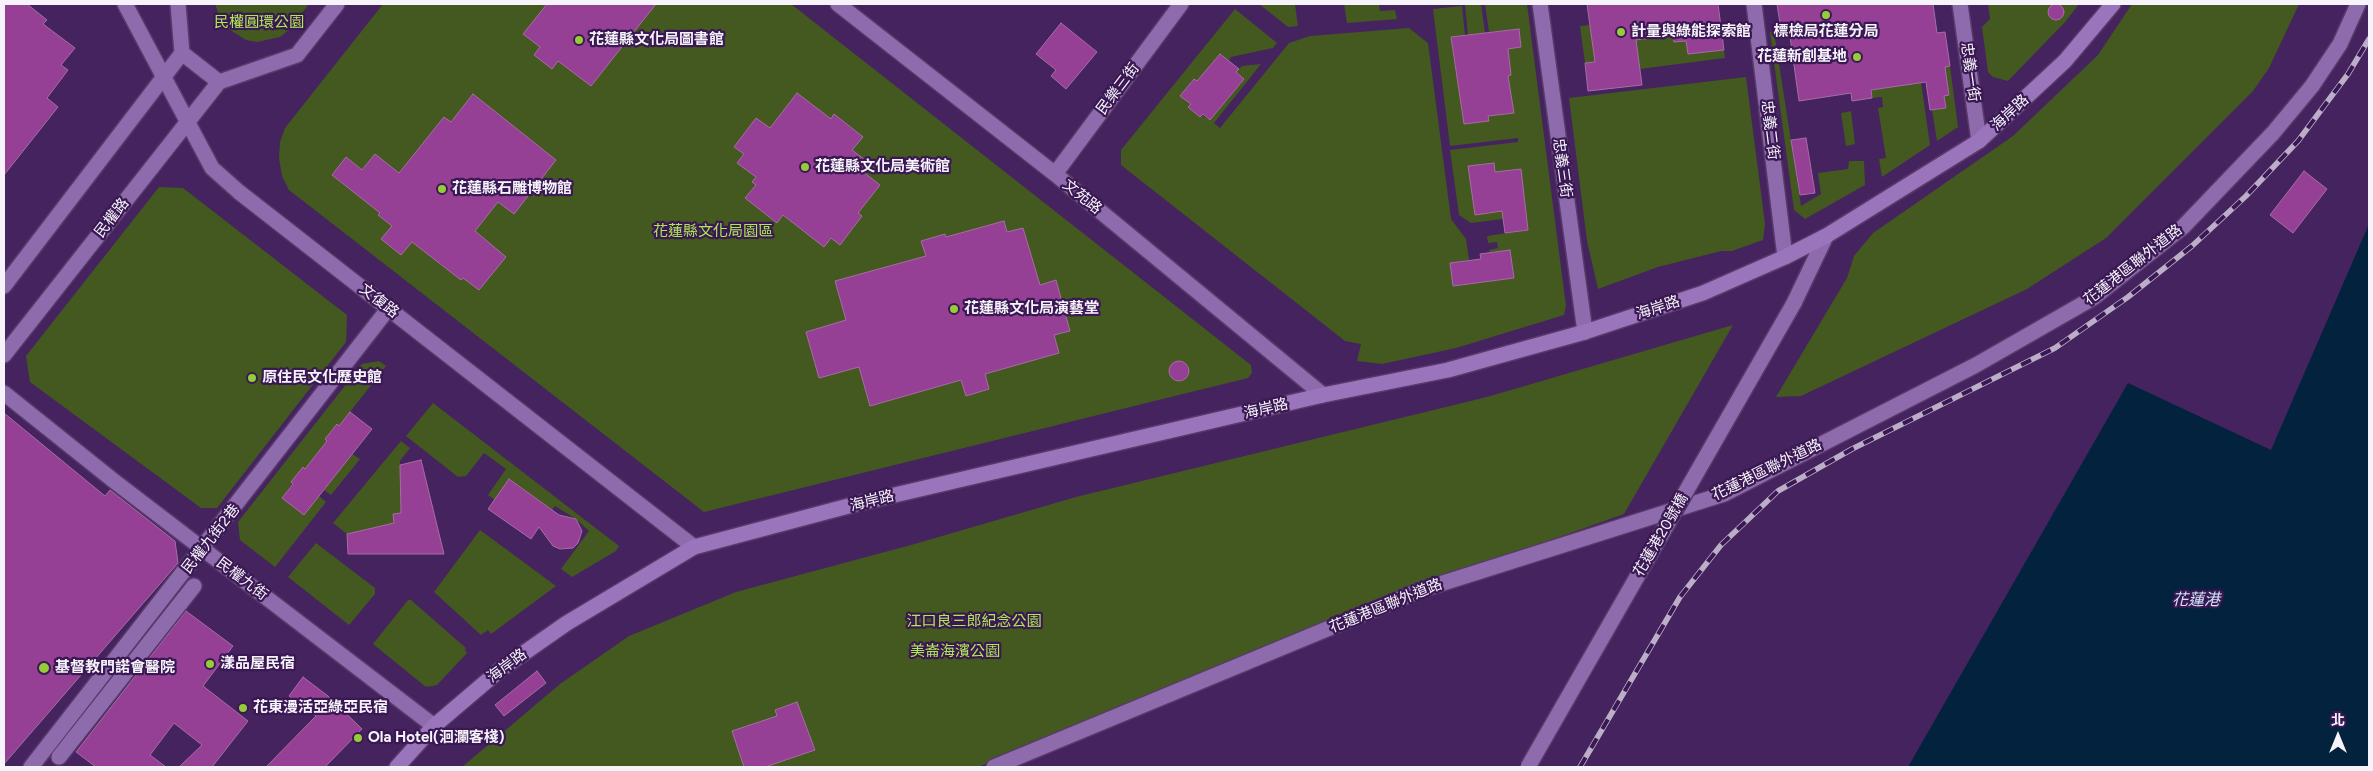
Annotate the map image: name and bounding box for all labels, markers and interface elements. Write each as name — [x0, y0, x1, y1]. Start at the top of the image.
marker: 標檢局花蓮分局 — [1820, 9, 1832, 21]
park label: 民權圓環公園 — [214, 14, 304, 32]
place label: 計量與綠能探索館 — [1631, 23, 1751, 41]
place label: 標檢局花蓮分局 — [1774, 23, 1878, 41]
marker: 計量與綠能探索館 — [1615, 26, 1627, 38]
place label: 花蓮縣文化局圖書館 — [589, 31, 724, 49]
marker: 花蓮縣文化局圖書館 — [573, 34, 585, 46]
street label: 忠義一街 — [1957, 41, 1983, 103]
place label: 花蓮新創基地 — [1757, 48, 1847, 66]
marker: 花蓮新創基地 — [1851, 51, 1863, 63]
street label: 民樂三街 — [1093, 60, 1143, 118]
street label: 海岸路 — [1987, 91, 2033, 135]
street label: 忠義二街 — [1757, 99, 1783, 161]
street label: 忠義三街 — [1549, 137, 1575, 199]
place label: 花蓮縣文化局美術館 — [815, 158, 950, 176]
marker: 花蓮縣文化局美術館 — [799, 161, 811, 173]
street label: 文苑路 — [1059, 176, 1105, 218]
place label: 花蓮縣石雕博物館 — [452, 180, 572, 198]
marker: 花蓮縣石雕博物館 — [436, 183, 448, 195]
street label: 民權路 — [91, 195, 133, 241]
street label: 花蓮港區聯外道路 — [2080, 221, 2186, 309]
park label: 花蓮縣文化局園區 — [653, 223, 773, 241]
street label: 文復路 — [356, 280, 402, 322]
street label: 海岸路 — [1634, 292, 1682, 324]
place label: 花蓮縣文化局演藝堂 — [964, 300, 1099, 318]
marker: 花蓮縣文化局演藝堂 — [948, 303, 960, 315]
place label: 原住民文化歷史館 — [262, 369, 382, 387]
marker: 原住民文化歷史館 — [246, 372, 258, 384]
street label: 海岸路 — [1242, 395, 1290, 423]
street label: 花蓮港區聯外道路 — [1709, 436, 1825, 504]
street label: 海岸路 — [848, 487, 896, 515]
street label: 花蓮港20號橋 — [1630, 490, 1692, 580]
street label: 民權九街2巷 — [178, 501, 244, 577]
street label: 民權九街 — [213, 554, 271, 604]
street label: 花蓮港區聯外道路 — [1327, 575, 1445, 637]
water label: 花蓮港 — [2172, 590, 2220, 610]
park label: 江口良三郎紀念公園 — [907, 613, 1041, 631]
park label: 美崙海濱公園 — [910, 643, 1000, 661]
street label: 海岸路 — [484, 645, 530, 687]
place label: 漾品屋民宿 — [220, 655, 295, 673]
marker: 漾品屋民宿 — [204, 658, 216, 670]
place label: 基督教門諾會醫院 — [55, 659, 175, 677]
marker: 基督教門諾會醫院 — [37, 661, 51, 675]
place label: 花東漫活亞綠亞民宿 — [253, 699, 388, 717]
marker: 花東漫活亞綠亞民宿 — [237, 702, 249, 714]
north arrow — [2313, 711, 2363, 761]
text: 北 — [2331, 712, 2345, 729]
place label: Ola Hotel(洄瀾客棧) — [368, 729, 504, 747]
marker: Ola Hotel(洄瀾客棧) — [352, 732, 364, 744]

